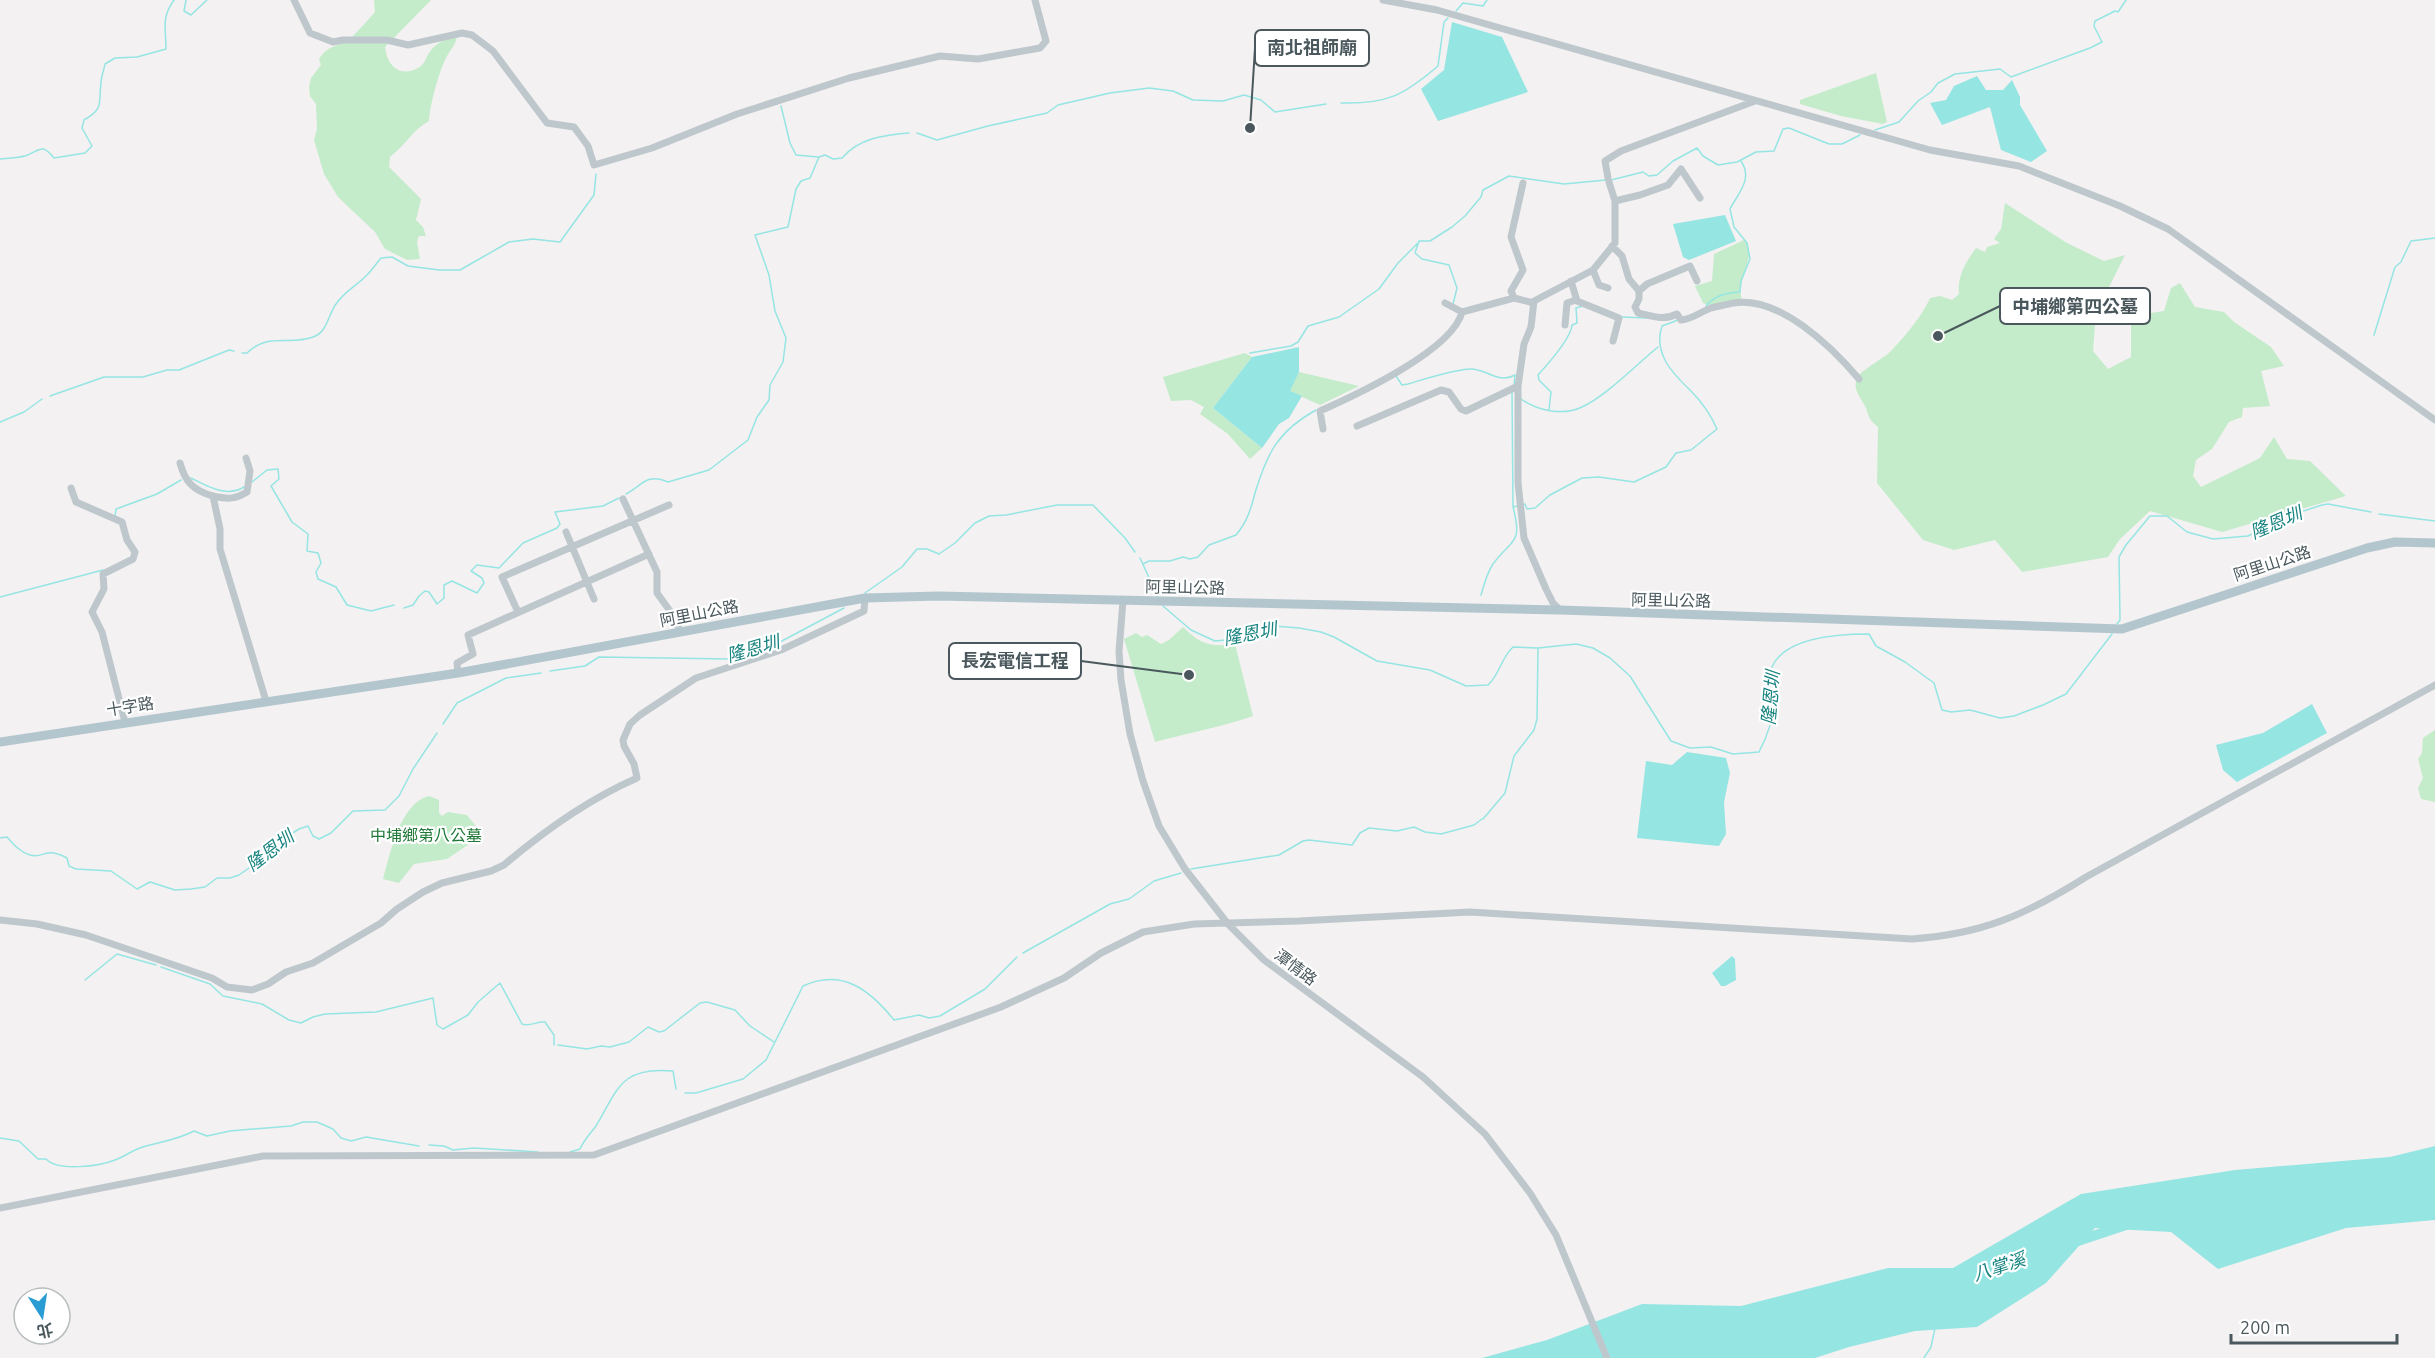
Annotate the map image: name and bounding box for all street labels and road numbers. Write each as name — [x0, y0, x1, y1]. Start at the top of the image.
street label: 阿里山公路 — [2231, 542, 2313, 584]
street label: 阿里山公路 — [1145, 577, 1225, 597]
street label: 阿里山公路 — [1631, 590, 1711, 610]
street label: 阿里山公路 — [658, 597, 740, 629]
street label: 十字路 — [105, 693, 155, 719]
street label: 潭情路 — [1271, 945, 1321, 989]

